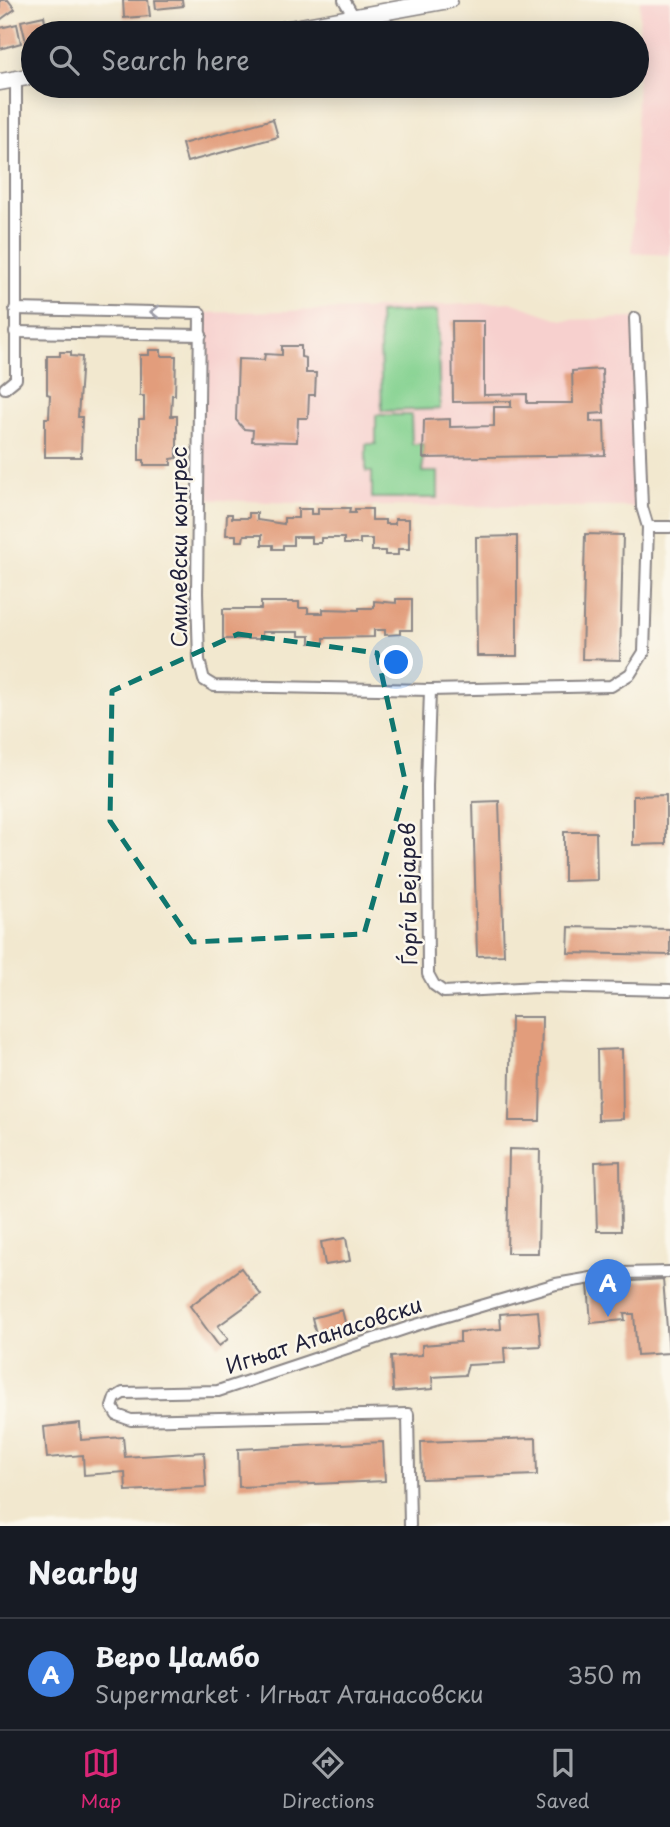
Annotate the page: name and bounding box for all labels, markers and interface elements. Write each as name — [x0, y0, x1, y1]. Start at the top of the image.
search box — [21, 21, 649, 98]
text: Search here — [101, 40, 250, 79]
icon: search — [45, 41, 83, 79]
one-way arrow — [149, 304, 160, 319]
street label: Смилевски конгрес — [162, 446, 194, 648]
your location — [379, 645, 413, 679]
street label: Ѓорѓи Бејарев — [390, 822, 424, 966]
pin: A — [585, 1259, 631, 1317]
street label: Игњат Атанасовски — [221, 1287, 426, 1381]
text: Nearby — [28, 1549, 138, 1594]
text: Веро Џамбо — [95, 1637, 259, 1676]
text: A — [42, 1657, 60, 1692]
text: 350 m — [567, 1657, 642, 1692]
text: Supermarket · Игњат Атанасовски — [95, 1676, 484, 1711]
tab: Map — [81, 1744, 121, 1814]
tab: Directions — [282, 1744, 375, 1814]
tab: Saved — [536, 1744, 589, 1814]

